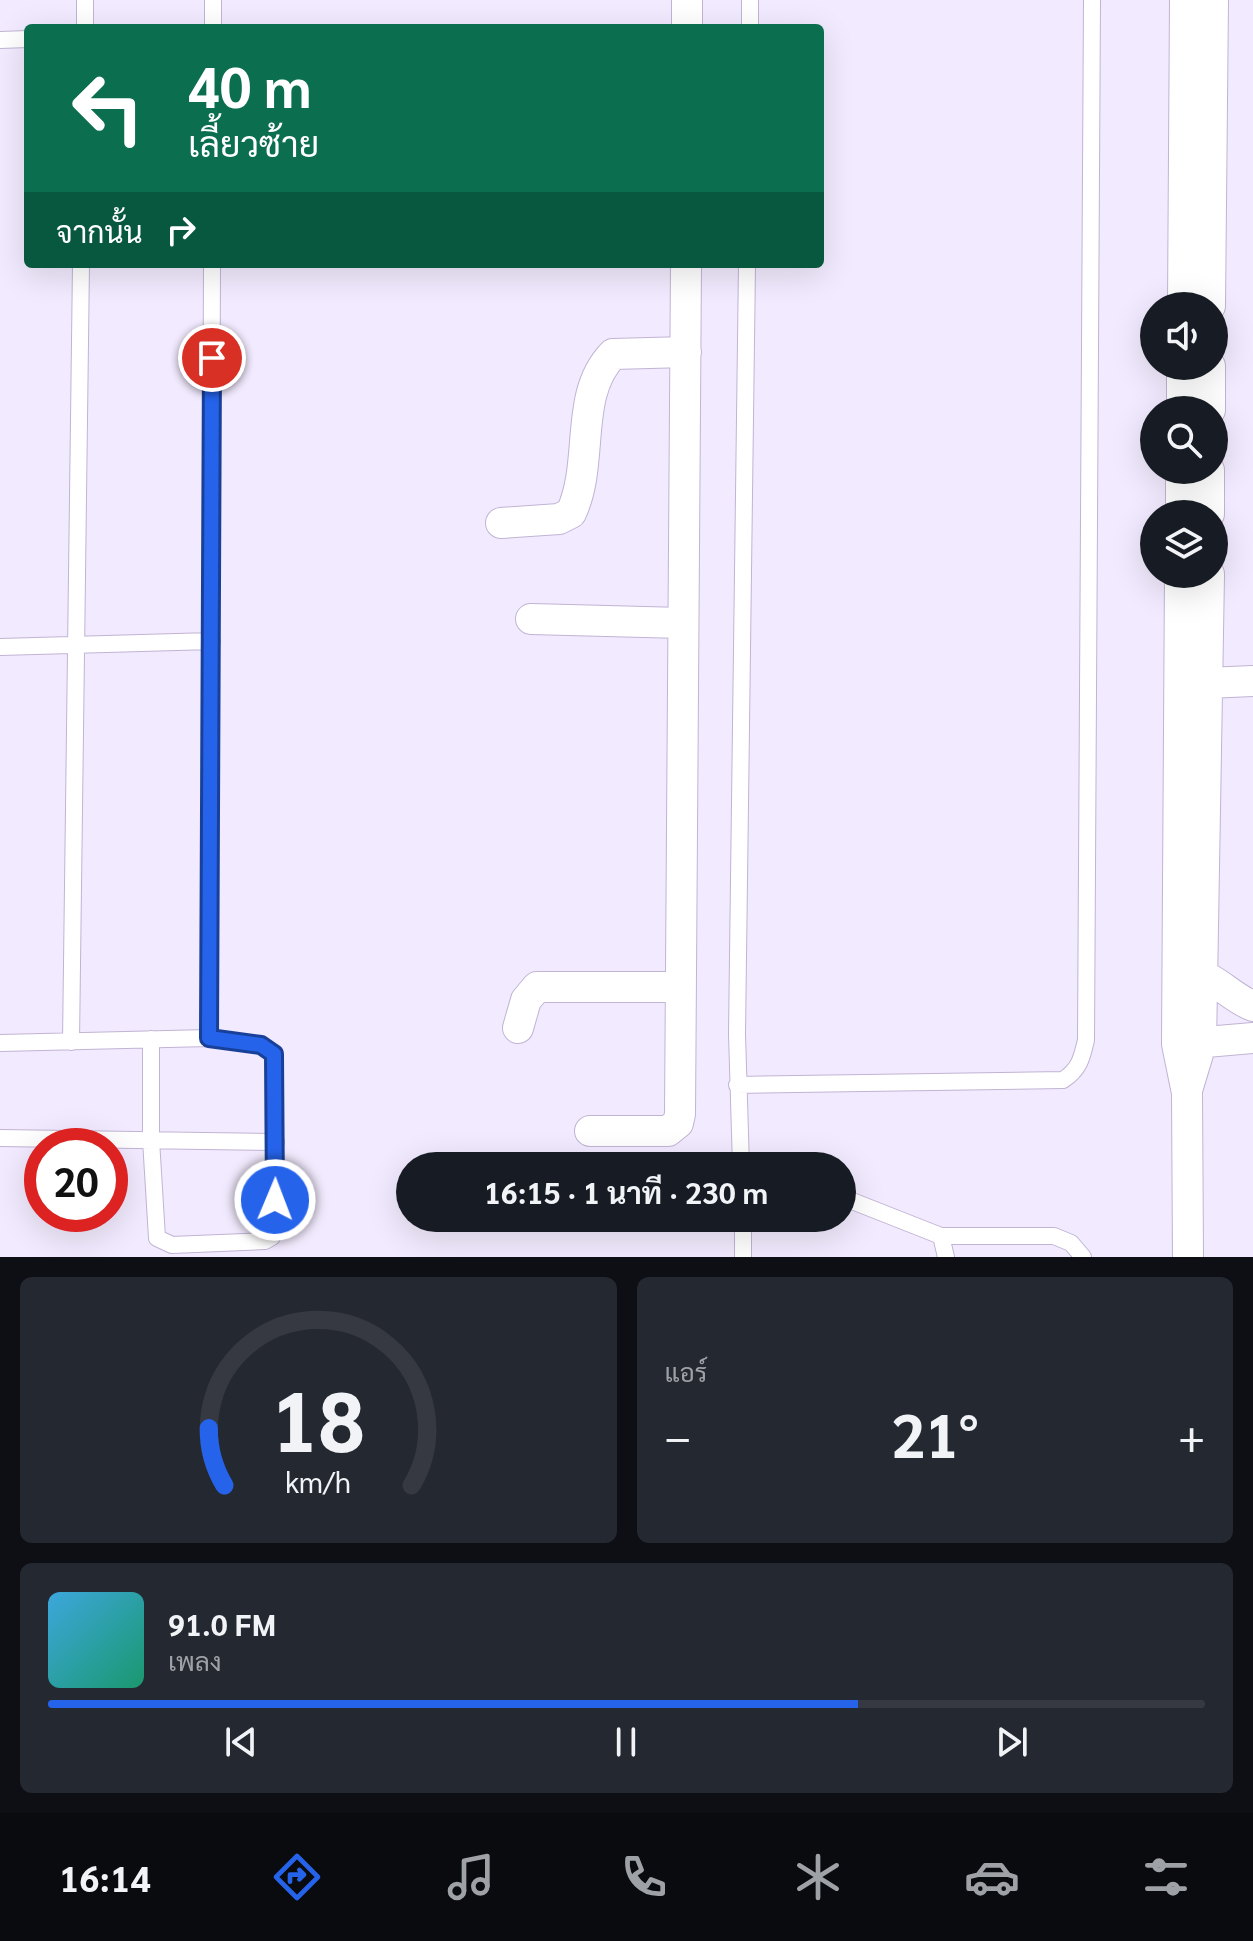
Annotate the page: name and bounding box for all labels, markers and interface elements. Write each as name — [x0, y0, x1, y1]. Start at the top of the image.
text: 40 m — [188, 48, 312, 121]
icon: left — [56, 56, 160, 160]
text: เลี้ยวซ้าย — [188, 119, 319, 165]
icon: right — [159, 208, 203, 252]
text: จากนั้น — [56, 211, 143, 250]
map controls — [1140, 292, 1228, 588]
button: sound — [1140, 292, 1228, 380]
pin — [178, 324, 246, 392]
icon: arrive — [190, 336, 234, 380]
button: search — [1140, 396, 1228, 484]
button: layers — [1140, 500, 1228, 588]
speed limit sign: 20 — [24, 1128, 128, 1232]
position arrow — [233, 1158, 317, 1242]
text: 16:15 · 1 นาที · 230 m — [484, 1172, 768, 1211]
text: แอร์ — [665, 1354, 707, 1388]
text: 18 — [271, 1363, 365, 1471]
text: 21° — [891, 1394, 978, 1472]
text: − — [665, 1405, 691, 1462]
text: + — [1178, 1405, 1205, 1462]
text: km/h — [285, 1462, 351, 1500]
text: 91.0 FM — [168, 1604, 276, 1643]
text: เพลง — [168, 1643, 222, 1677]
icon: previous — [219, 1720, 263, 1764]
icon: pause — [604, 1720, 648, 1764]
icon: next — [990, 1720, 1034, 1764]
icon: directions — [269, 1849, 325, 1905]
icon: music — [443, 1849, 499, 1905]
icon: phone — [616, 1849, 672, 1905]
icon: climate — [790, 1849, 846, 1905]
icon: car — [964, 1849, 1020, 1905]
icon: filters — [1138, 1849, 1194, 1905]
text: 16:14 — [59, 1854, 151, 1900]

